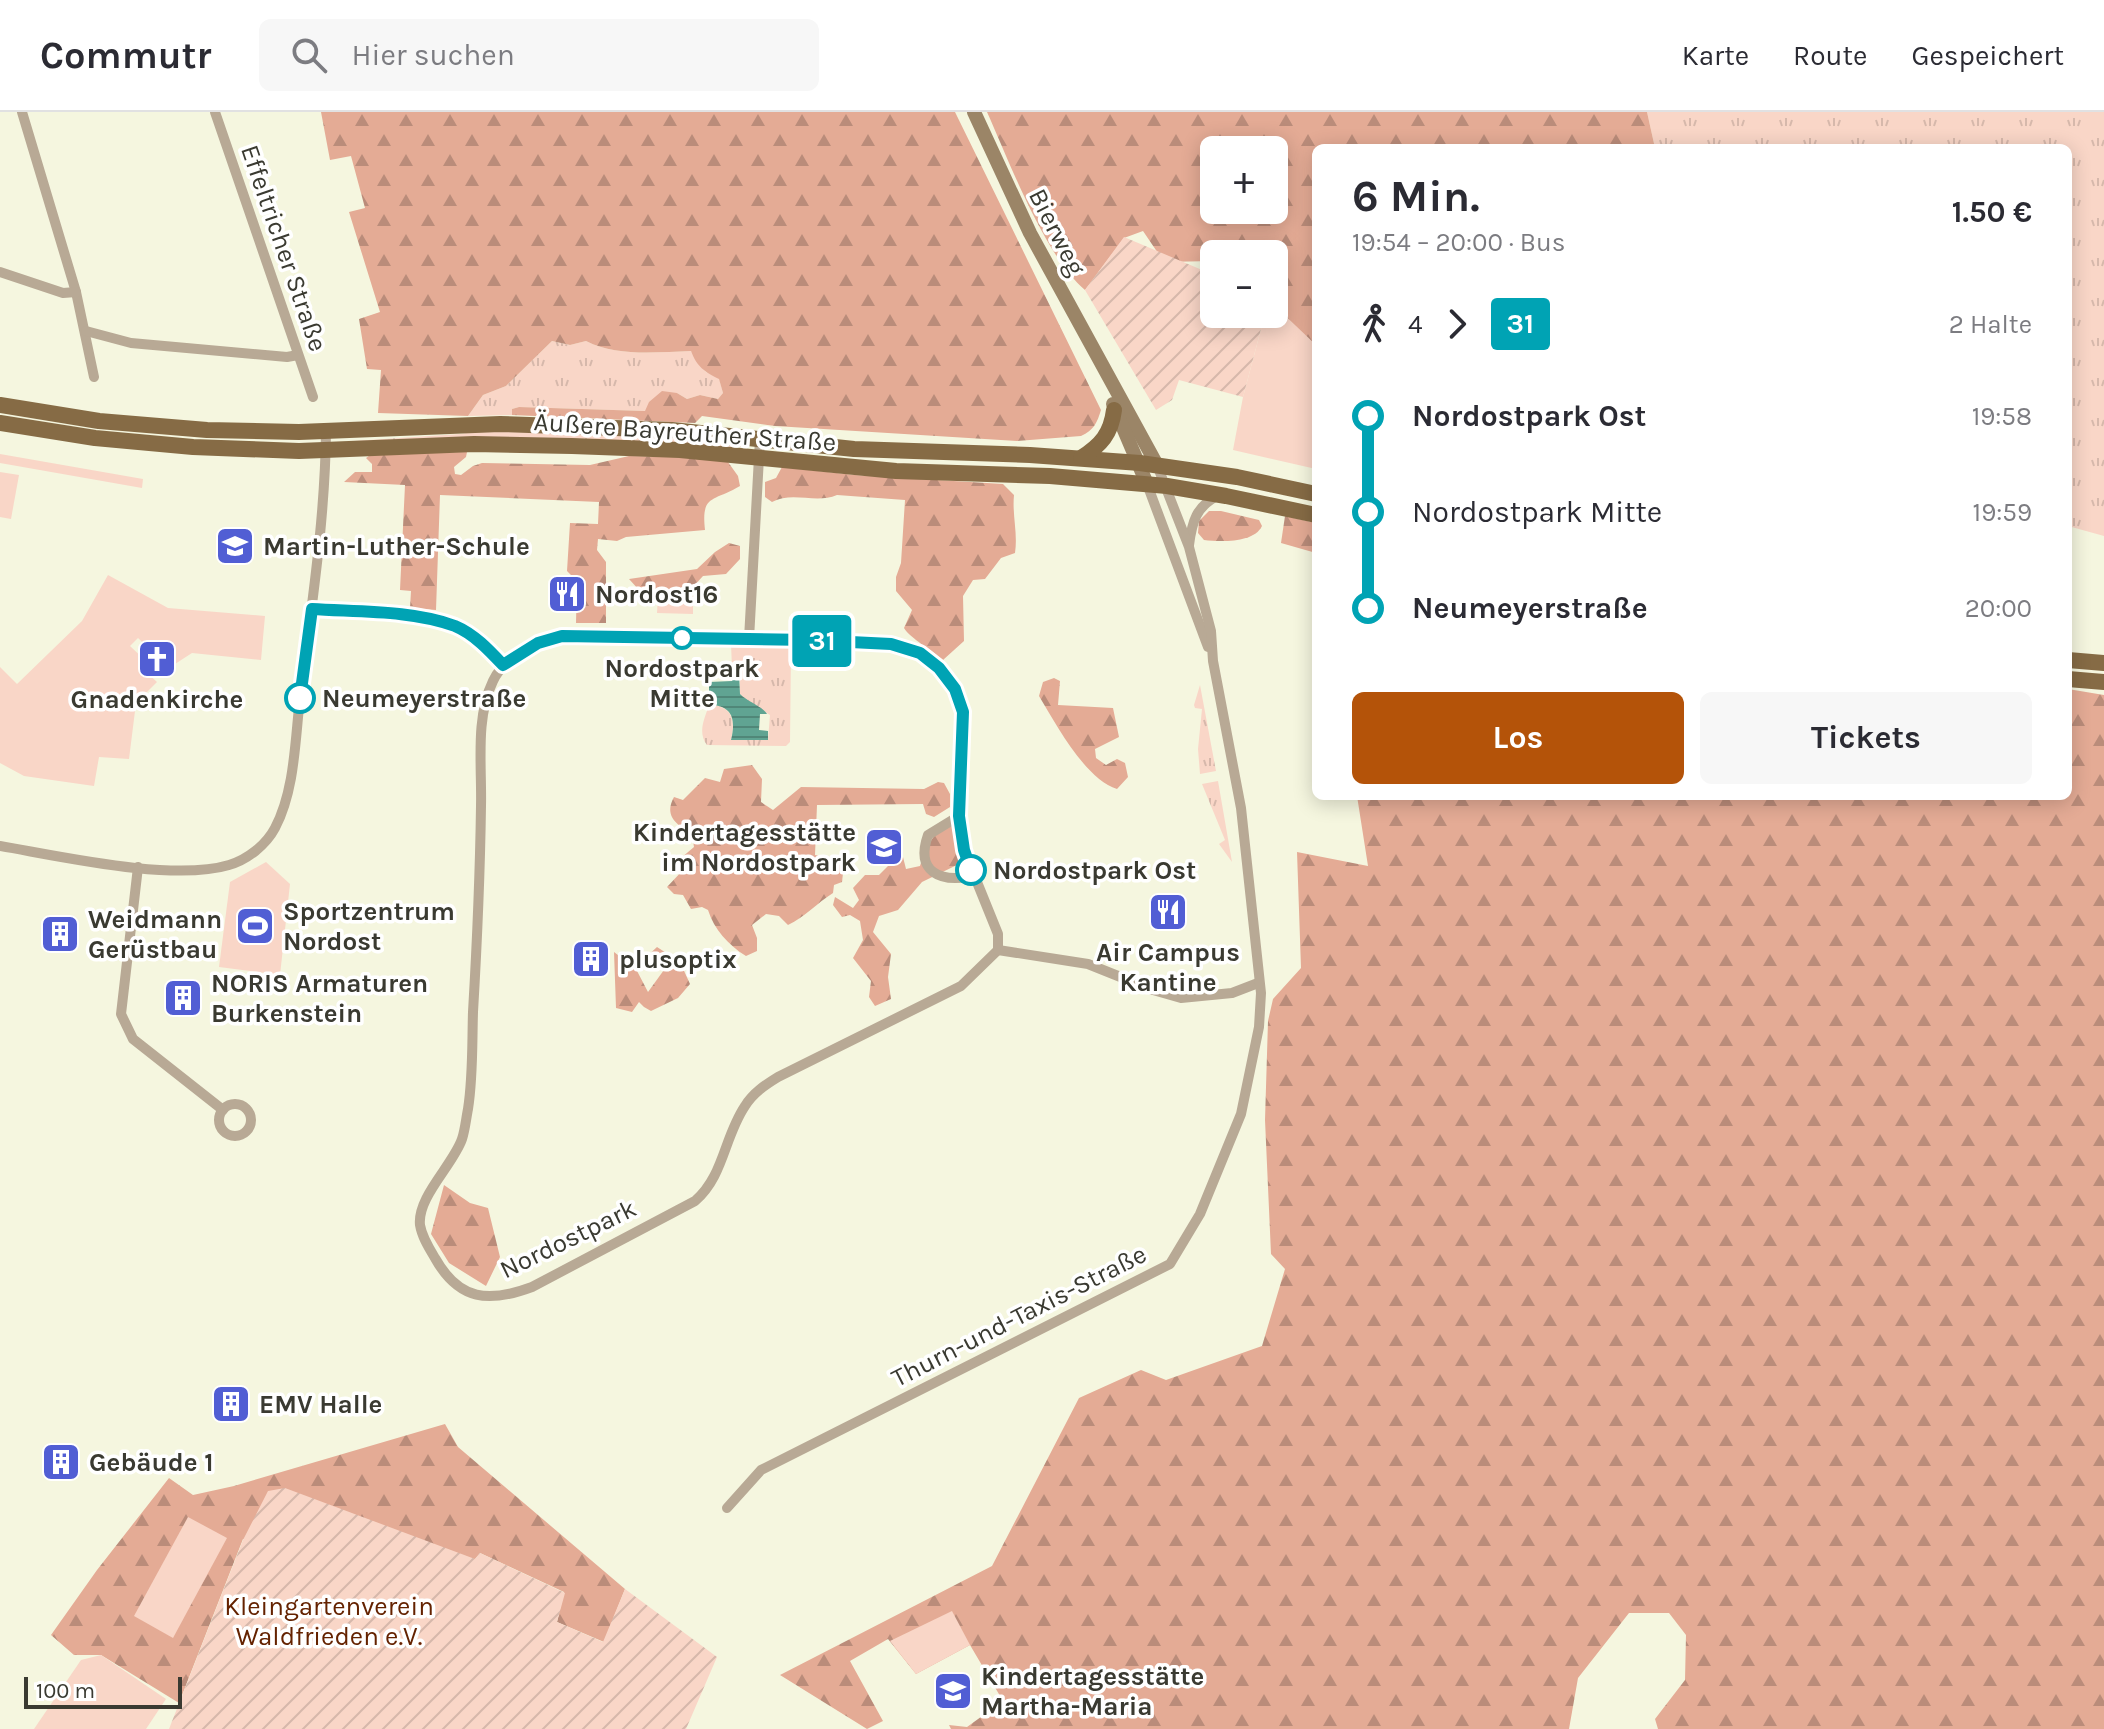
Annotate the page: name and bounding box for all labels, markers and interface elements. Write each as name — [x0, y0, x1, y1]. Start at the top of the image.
search box — [259, 19, 819, 91]
text: Commutr — [40, 33, 211, 78]
icon: search — [287, 33, 331, 77]
text: Hier suchen — [351, 37, 515, 73]
text: Karte — [1682, 39, 1749, 72]
text: Route — [1793, 39, 1867, 72]
text: Gespeichert — [1911, 39, 2064, 72]
map controls — [1200, 136, 1288, 328]
button: + — [1200, 136, 1288, 224]
street label: Effeltricher Straße — [234, 141, 334, 355]
text: 6 Min. — [1352, 171, 1480, 222]
street label: Bierweg — [1022, 183, 1092, 281]
text: 1.50 € — [1952, 194, 2032, 230]
text: 19:54 – 20:00 · Bus — [1352, 227, 1565, 258]
button: − — [1200, 240, 1288, 328]
icon: walk — [1352, 302, 1396, 346]
icon: forward — [1435, 302, 1479, 346]
text: 31 — [1507, 307, 1534, 340]
text: 4 — [1408, 309, 1423, 340]
text: 2 Halte — [1949, 309, 2032, 340]
text: Nordostpark Ost — [1412, 398, 1646, 434]
text: 19:58 — [1972, 401, 2032, 432]
street label: Äußere Bayreuther Straße — [533, 406, 837, 458]
text: Nordostpark Mitte — [1412, 494, 1662, 530]
text: 19:59 — [1973, 497, 2032, 528]
school or university icon: Martin-Luther-Schule — [214, 525, 256, 567]
place label: Martin-Luther-Schule — [263, 531, 530, 562]
restaurant icon: Nordost16 — [546, 573, 588, 615]
place label: Nordost16 — [595, 579, 718, 610]
text: Neumeyerstraße — [1412, 590, 1648, 626]
text: 20:00 — [1965, 593, 2032, 624]
line badge: 31 — [786, 615, 858, 667]
text: 31 — [808, 624, 836, 657]
marker: Nordostpark Mitte — [671, 627, 693, 649]
church icon: Gnadenkirche — [136, 638, 178, 680]
place label: Nordostpark Mitte — [605, 653, 759, 714]
marker: Neumeyerstraße — [285, 683, 315, 713]
place label: Neumeyerstraße — [322, 683, 526, 714]
place label: Gnadenkirche — [71, 684, 243, 715]
button: Los — [1352, 692, 1684, 784]
button: Tickets — [1700, 692, 2032, 784]
place label: Kindertagesstätte im Nordostpark — [633, 817, 856, 878]
school or university icon: Kindertagesstätte im Nordostpark — [863, 826, 905, 868]
marker: Nordostpark Ost — [956, 855, 986, 885]
place label: Nordostpark Ost — [993, 855, 1196, 886]
restaurant icon: Air Campus Kantine — [1147, 891, 1189, 933]
place label: Sportzentrum Nordost — [283, 896, 455, 957]
place label: Weidmann Gerüstbau — [88, 904, 222, 965]
sports icon: Sportzentrum Nordost — [234, 905, 276, 947]
building icon: Weidmann Gerüstbau — [39, 913, 81, 955]
place label: Air Campus Kantine — [1096, 937, 1240, 998]
building icon: plusoptix — [570, 938, 612, 980]
place label: plusoptix — [619, 944, 737, 975]
place label: NORIS Armaturen Burkenstein — [211, 968, 428, 1029]
building icon: NORIS Armaturen Burkenstein — [162, 977, 204, 1019]
street label: Nordostpark — [495, 1193, 641, 1285]
street label: Thurn-und-Taxis-Straße — [886, 1238, 1152, 1394]
building icon: EMV Halle — [210, 1383, 252, 1425]
place label: EMV Halle — [259, 1389, 382, 1420]
building icon: Gebäude 1 — [40, 1441, 82, 1483]
place label: Gebäude 1 — [89, 1447, 213, 1478]
park label: Kleingartenverein Waldfrieden e.V. — [224, 1591, 434, 1652]
place label: Kindertagesstätte Martha-Maria — [981, 1661, 1204, 1722]
school or university icon: Kindertagesstätte Martha-Maria — [932, 1670, 974, 1712]
scale bar — [24, 1673, 182, 1709]
text: 100 m — [36, 1678, 95, 1704]

